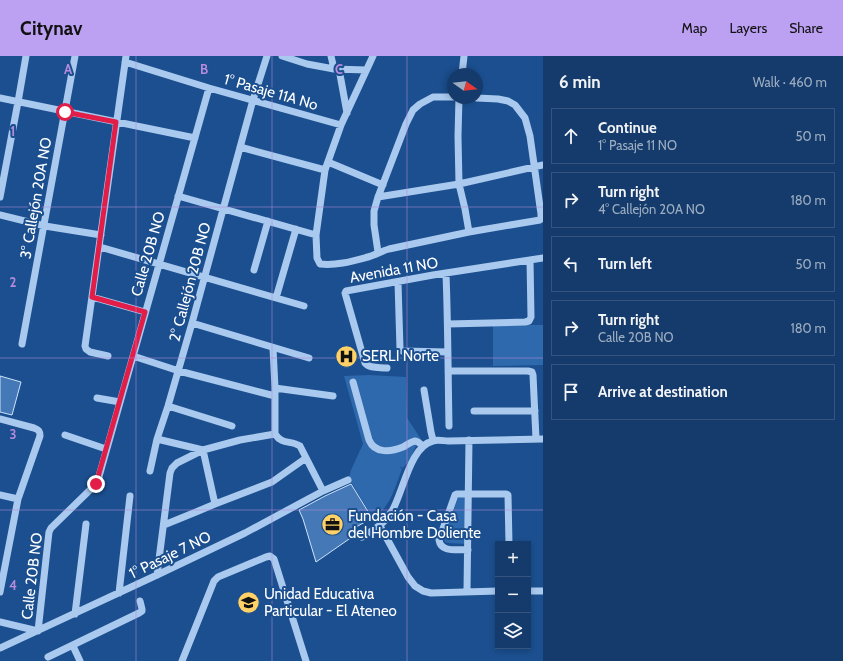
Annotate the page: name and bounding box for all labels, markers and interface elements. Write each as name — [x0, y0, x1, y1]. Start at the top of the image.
text: Citynav — [20, 17, 82, 40]
text: Map — [682, 19, 707, 37]
text: Layers — [729, 19, 767, 37]
text: Share — [789, 19, 823, 37]
text: A — [64, 61, 73, 77]
text: B — [200, 61, 208, 77]
text: C — [335, 61, 343, 77]
north arrow — [447, 68, 483, 104]
street label: 1° Pasaje 11A No — [222, 70, 320, 114]
text: 6 min — [559, 72, 601, 92]
text: Walk · 460 m — [753, 74, 827, 90]
route start — [56, 103, 74, 121]
text: Continue — [598, 119, 657, 137]
text: 1 — [11, 123, 15, 139]
icon: ahead — [560, 125, 582, 147]
text: 50 m — [796, 128, 826, 144]
street label: 3° Callejón 20A NO — [16, 136, 56, 260]
text: 1° Pasaje 11 NO — [598, 137, 677, 153]
text: Turn right — [598, 183, 659, 201]
icon: right — [560, 189, 582, 211]
text: 180 m — [790, 192, 826, 208]
text: 4° Callejón 20A NO — [598, 201, 705, 217]
street label: Calle 20B NO — [127, 210, 169, 298]
street label: 2° Callejón 20B NO — [165, 220, 215, 344]
street label: Avenida 11 NO — [348, 253, 440, 287]
icon: left — [560, 253, 582, 275]
text: Turn left — [598, 255, 652, 273]
text: 50 m — [796, 256, 826, 272]
text: 2 — [10, 274, 17, 290]
text: Turn right — [598, 311, 659, 329]
icon: right — [560, 317, 582, 339]
text: 180 m — [790, 320, 826, 336]
text: Calle 20B NO — [598, 329, 674, 345]
hospital icon: SERLI Norte — [334, 343, 360, 369]
place label: SERLI Norte — [362, 347, 439, 365]
icon: arrive — [560, 381, 582, 403]
text: Arrive at destination — [598, 383, 728, 401]
text: 3 — [9, 426, 17, 442]
route end — [87, 475, 105, 493]
place label: Fundación - Casa del Hombre Doliente — [348, 507, 481, 542]
office icon: Fundación - Casa del Hombre Doliente — [319, 512, 345, 538]
street label: 1° Pasaje 7 NO — [126, 527, 214, 583]
street label: Calle 20B NO — [18, 532, 46, 620]
map controls — [495, 541, 531, 649]
button: + — [495, 541, 531, 577]
text: 4 — [9, 577, 17, 593]
button: − — [495, 577, 531, 613]
place label: Unidad Educativa Particular - El Ateneo — [264, 585, 397, 620]
school or university icon: Unidad Educativa Particular - El Ateneo — [235, 590, 261, 616]
button: layers — [495, 613, 531, 649]

